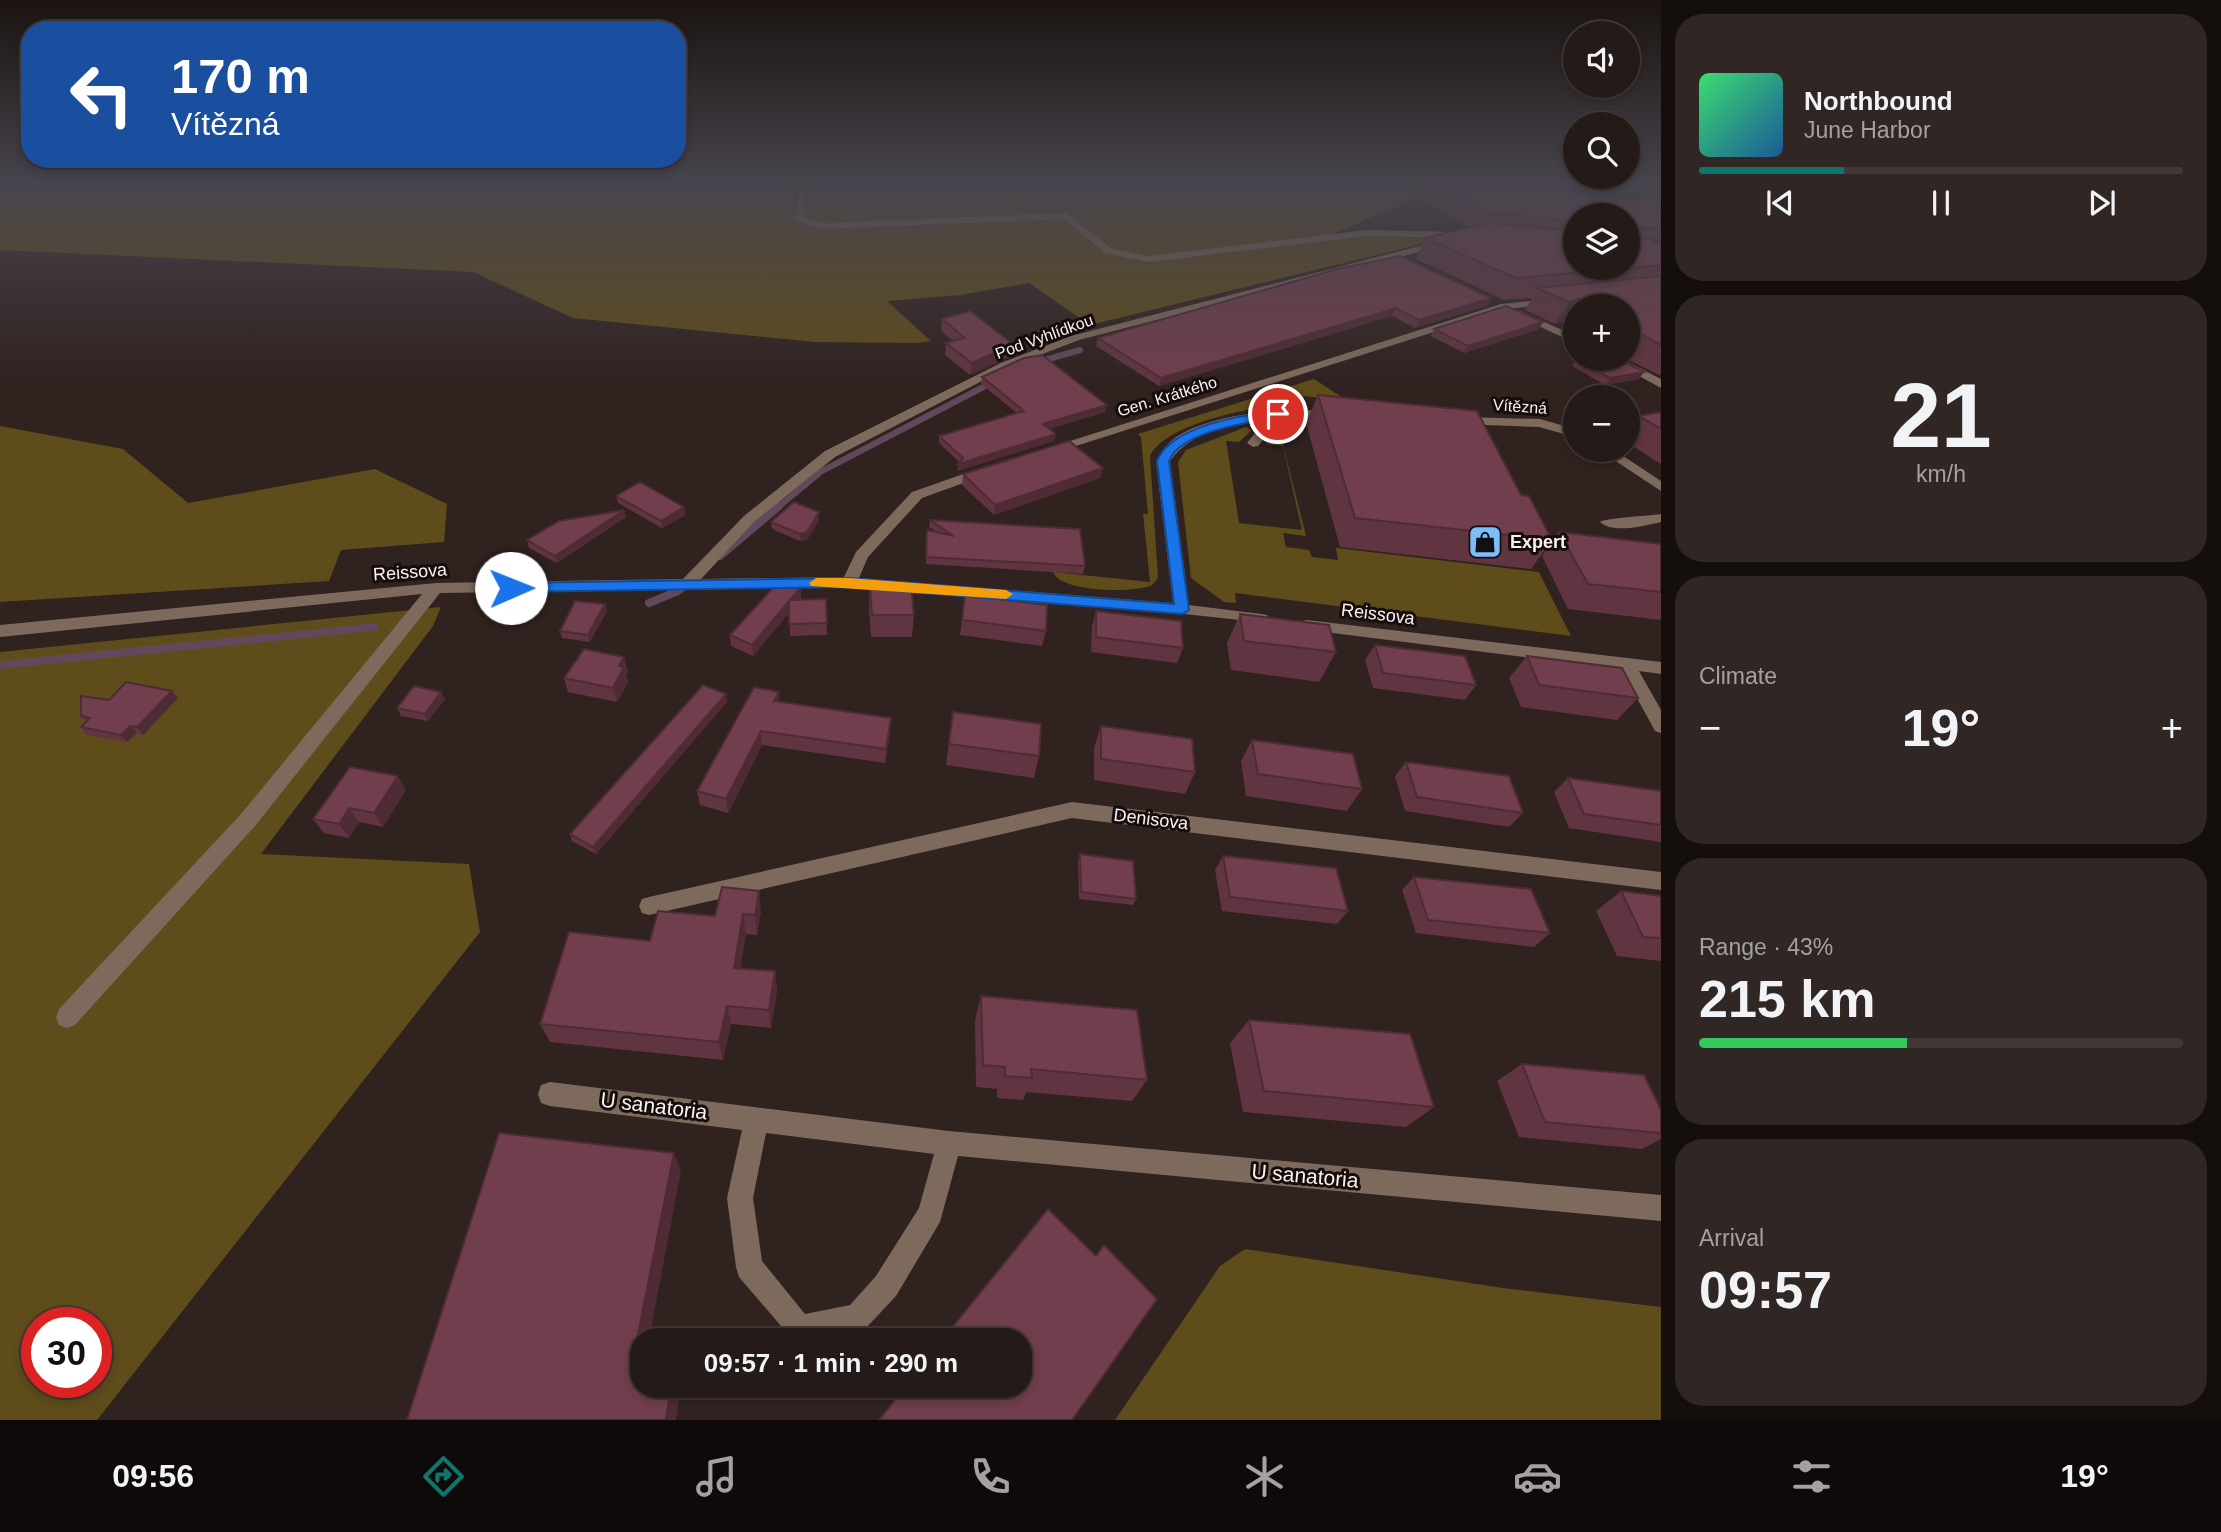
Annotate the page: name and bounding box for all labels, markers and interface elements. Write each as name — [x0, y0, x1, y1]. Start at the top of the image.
map controls — [1563, 21, 1640, 462]
button: sound — [1563, 21, 1640, 98]
icon: left — [56, 49, 147, 140]
text: 170 m — [171, 49, 310, 103]
text: Northbound — [1804, 86, 1953, 116]
text: Vítězná — [171, 106, 280, 142]
button: search — [1563, 112, 1640, 189]
text: June Harbor — [1804, 117, 1931, 143]
icon: previous — [1761, 184, 1799, 222]
icon: pause — [1922, 184, 1960, 222]
icon: next — [2083, 184, 2121, 222]
button: layers — [1563, 203, 1640, 280]
button: + — [1563, 294, 1640, 371]
street label: Pod Vyhlídkou — [993, 311, 1095, 362]
text: 21 — [1890, 365, 1992, 466]
street label: Gen. Krátkého — [1115, 373, 1219, 420]
pin — [1248, 384, 1308, 444]
button: − — [1563, 385, 1640, 462]
icon: arrive — [1259, 395, 1297, 433]
street label: Vítězná — [1492, 396, 1548, 417]
text: km/h — [1916, 461, 1966, 487]
shop icon: Expert — [1466, 523, 1504, 561]
place label: Expert — [1510, 532, 1566, 552]
position arrow — [474, 551, 548, 625]
street label: Reissova — [372, 559, 449, 585]
street label: Reissova — [1340, 600, 1417, 629]
text: Climate — [1699, 663, 1777, 689]
text: 19° — [1902, 699, 1980, 757]
text: − — [1699, 707, 1721, 749]
text: + — [2161, 707, 2183, 749]
street label: Denisova — [1113, 805, 1190, 834]
text: Range · 43% — [1699, 934, 1833, 960]
text: 215 km — [1699, 970, 1875, 1028]
street label: U sanatoria — [599, 1088, 709, 1124]
street label: U sanatoria — [1251, 1159, 1360, 1192]
text: Arrival — [1699, 1225, 1764, 1251]
text: 09:57 — [1699, 1261, 1832, 1319]
speed limit sign: 30 — [21, 1307, 112, 1398]
text: 09:57 · 1 min · 290 m — [704, 1348, 958, 1378]
icon: directions — [419, 1452, 468, 1501]
icon: music — [692, 1452, 741, 1501]
icon: phone — [966, 1452, 1015, 1501]
icon: climate — [1240, 1452, 1289, 1501]
icon: car — [1513, 1452, 1562, 1501]
icon: filters — [1787, 1452, 1836, 1501]
text: 09:56 — [112, 1458, 194, 1494]
text: 19° — [2060, 1458, 2109, 1494]

